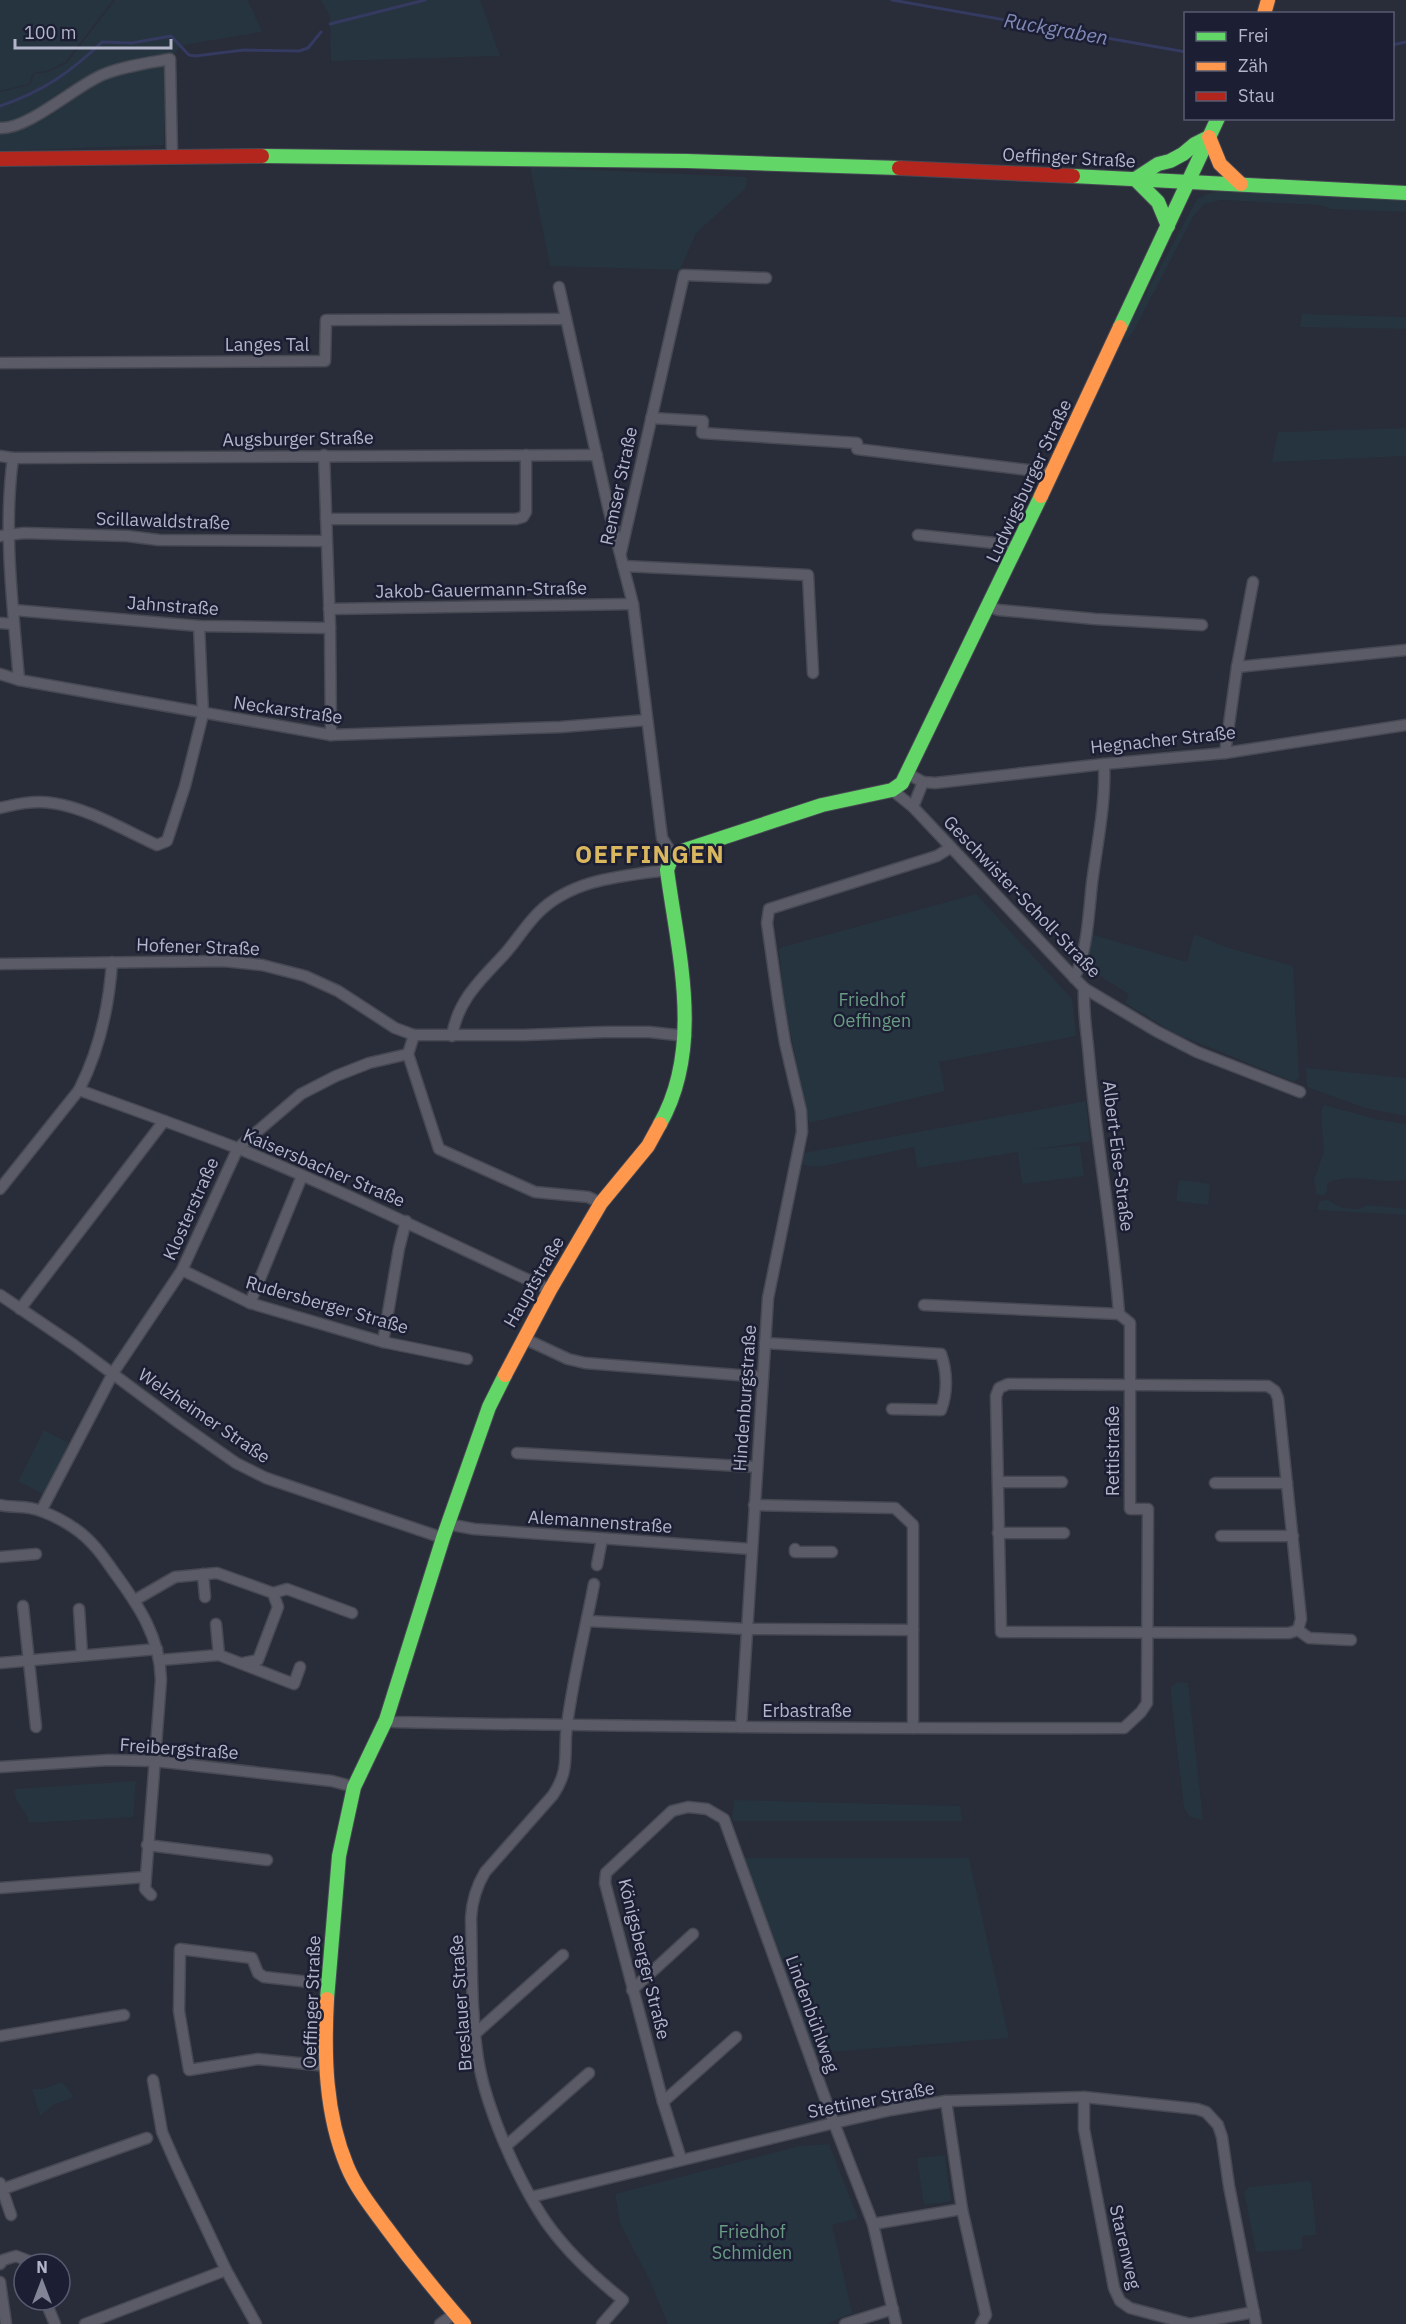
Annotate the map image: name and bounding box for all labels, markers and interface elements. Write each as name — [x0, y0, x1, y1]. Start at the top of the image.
water label: Ruckgraben — [1002, 6, 1110, 51]
scale bar — [15, 12, 171, 50]
legend — [1184, 12, 1394, 120]
text: 100 m — [24, 21, 76, 44]
text: Frei — [1238, 24, 1269, 47]
text: Zäh — [1238, 54, 1268, 77]
text: Stau — [1238, 84, 1275, 107]
street label: Oeffinger Straße — [1002, 143, 1136, 172]
street label: Langes Tal — [225, 333, 309, 356]
street label: Ludwigsburger Straße — [981, 395, 1077, 566]
street label: Remser Straße — [595, 424, 642, 547]
street label: Augsburger Straße — [222, 426, 374, 451]
street label: Scillawaldstraße — [95, 507, 231, 534]
street label: Jakob-Gauermann-Straße — [375, 576, 587, 603]
street label: Jahnstraße — [126, 591, 220, 620]
street label: Neckarstraße — [232, 690, 344, 729]
street label: Hegnacher Straße — [1089, 720, 1237, 759]
street label: Geschwister-Scholl-Straße — [939, 811, 1106, 983]
district label: OEFFINGEN — [575, 838, 725, 870]
street label: Hofener Straße — [136, 933, 260, 960]
park label: Friedhof Oeffingen — [833, 988, 911, 1032]
street label: Albert-Eise-Straße — [1098, 1079, 1139, 1233]
street label: Kaisersbacher Straße — [240, 1123, 409, 1212]
street label: Klosterstraße — [158, 1154, 224, 1264]
street label: Hauptstraße — [498, 1232, 569, 1332]
street label: Rudersberger Straße — [243, 1270, 411, 1339]
street label: Hindenburgstraße — [728, 1324, 761, 1472]
street label: Welzheimer Straße — [134, 1363, 275, 1468]
street label: Rettistraße — [1101, 1406, 1124, 1496]
street label: Alemannenstraße — [527, 1505, 673, 1538]
street label: Erbastraße — [762, 1699, 852, 1722]
street label: Freibergstraße — [119, 1733, 239, 1764]
street label: Königsberger Straße — [613, 1876, 676, 2042]
street label: Breslauer Straße — [444, 1934, 477, 2072]
street label: Oeffinger Straße — [298, 1935, 325, 2069]
street label: Lindenbühlweg — [781, 1952, 844, 2076]
street label: Stettiner Straße — [805, 2076, 936, 2123]
street label: Starenweg — [1105, 2202, 1146, 2292]
park label: Friedhof Schmiden — [712, 2220, 792, 2264]
north arrow — [12, 2252, 72, 2312]
text: N — [36, 2257, 48, 2277]

